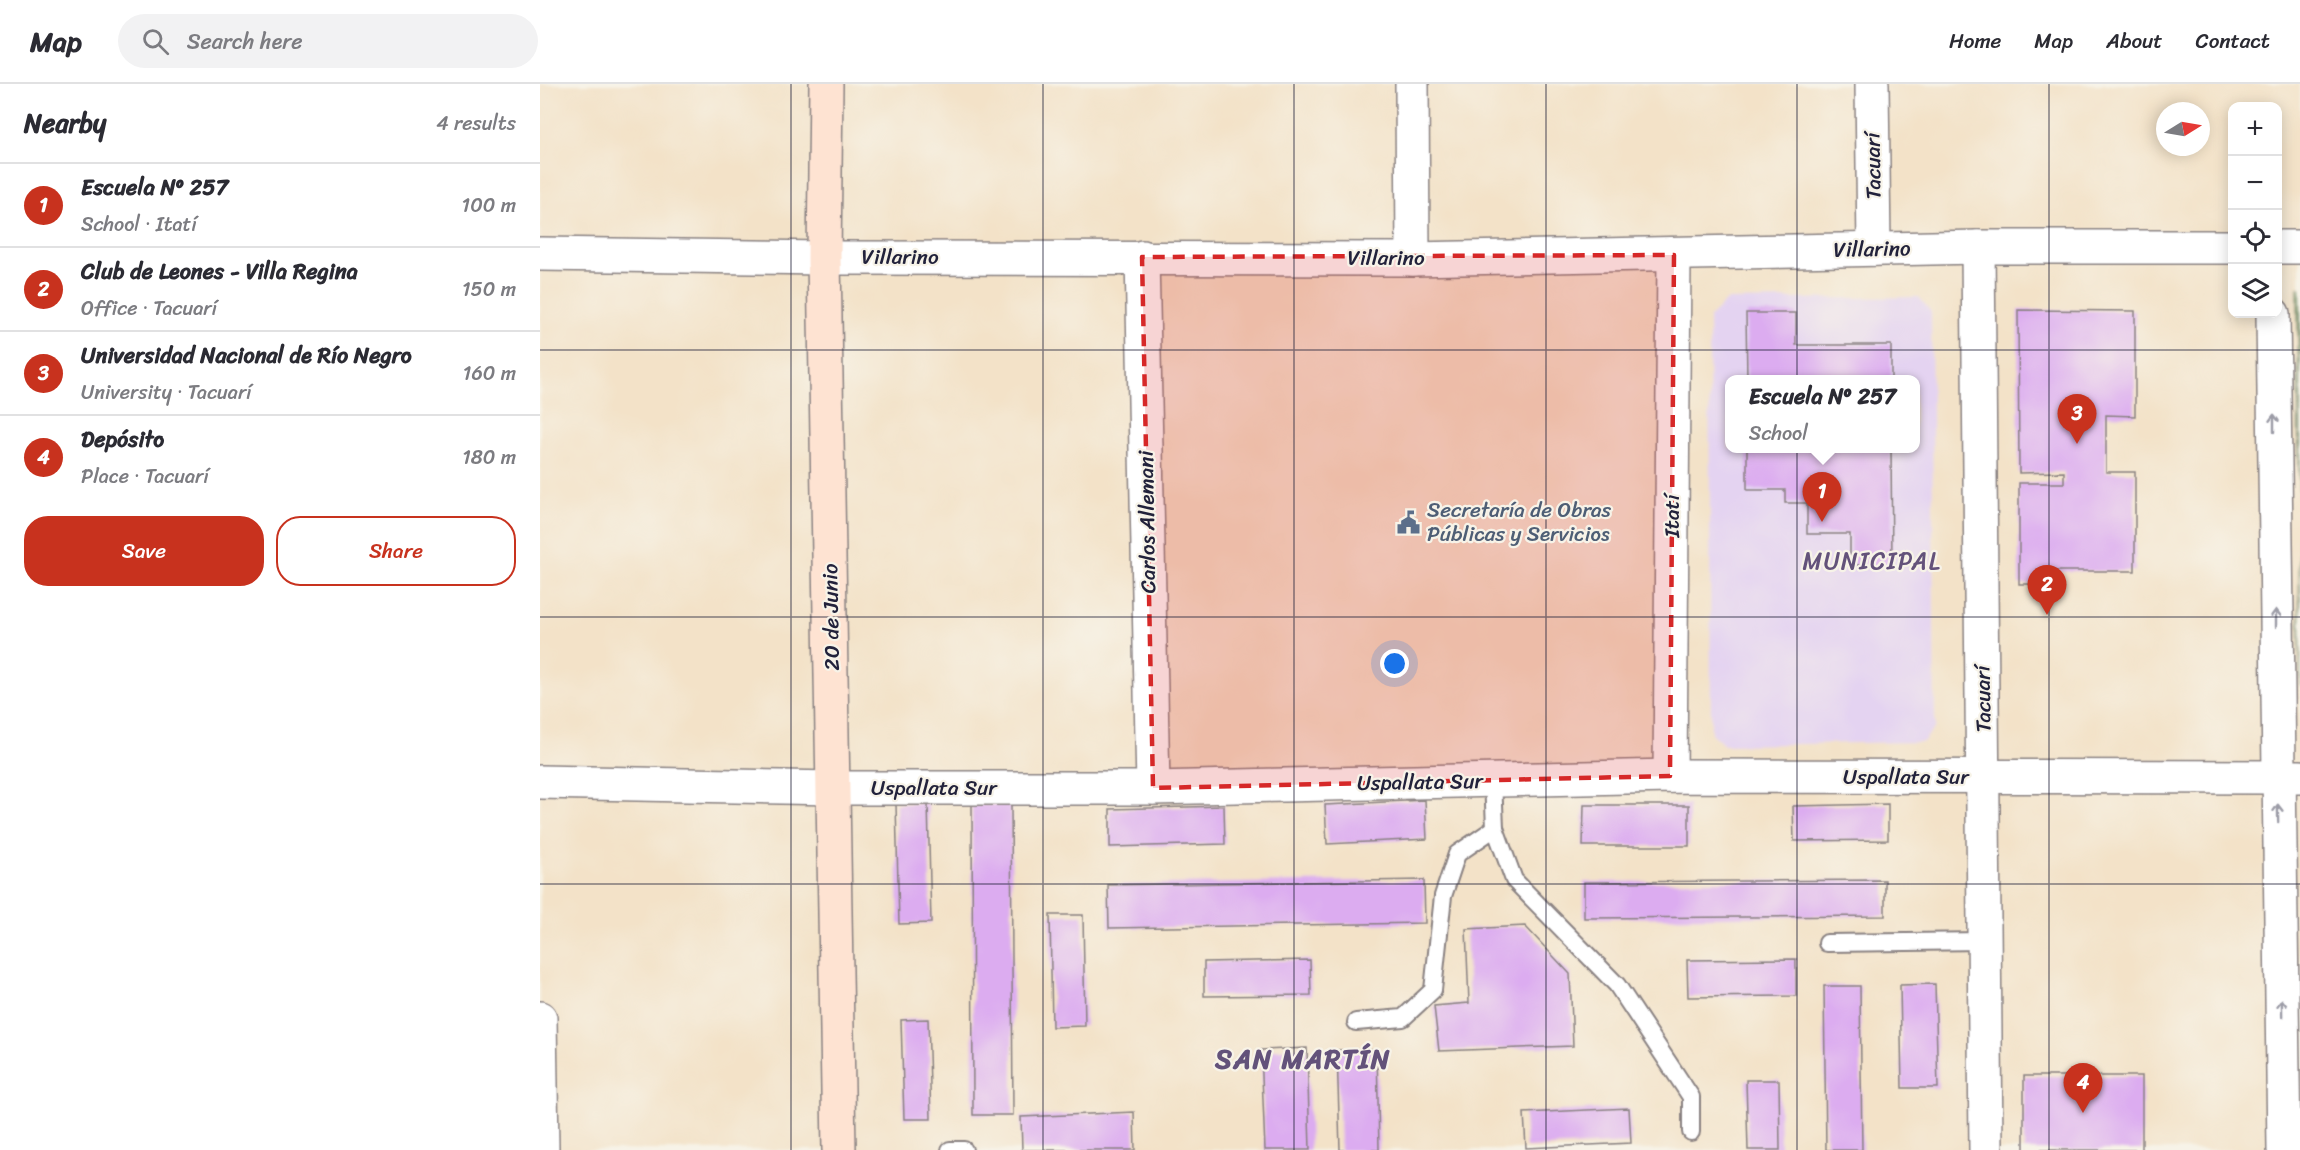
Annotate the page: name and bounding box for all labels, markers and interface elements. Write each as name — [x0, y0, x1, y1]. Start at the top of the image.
search box — [118, 14, 538, 68]
text: Map — [30, 17, 82, 66]
text: Search here — [187, 22, 303, 61]
text: Home — [1949, 22, 2001, 60]
text: Map — [2034, 22, 2073, 60]
text: About — [2106, 22, 2163, 60]
text: Contact — [2196, 22, 2270, 60]
icon: search — [139, 25, 172, 58]
text: Nearby — [24, 100, 106, 146]
north arrow — [2156, 102, 2210, 156]
map controls — [2228, 102, 2282, 318]
button: + — [2228, 102, 2282, 156]
text: 4 results — [436, 106, 516, 141]
street label: Tacuarí — [1853, 130, 1893, 200]
button: − — [2228, 156, 2282, 210]
text: Escuela Nº 257 — [81, 168, 228, 207]
text: 1 — [39, 188, 48, 223]
text: 100 m — [462, 188, 516, 223]
text: School · Itatí — [81, 207, 197, 242]
button: locate — [2228, 210, 2282, 264]
street label: Villarino — [1833, 229, 1911, 269]
street label: Villarino — [861, 238, 939, 276]
street label: Villarino — [1347, 239, 1425, 277]
text: Club de Leones - Villa Regina — [81, 252, 358, 291]
button: layers — [2228, 264, 2282, 318]
text: 2 — [38, 272, 49, 307]
text: 150 m — [462, 272, 516, 307]
text: Office · Tacuarí — [81, 291, 217, 326]
text: Universidad Nacional de Río Negro — [81, 336, 412, 375]
text: 3 — [38, 356, 49, 391]
text: 160 m — [463, 356, 516, 391]
text: University · Tacuarí — [81, 375, 252, 410]
popup — [1725, 375, 1920, 453]
text: Escuela Nº 257 — [1749, 377, 1896, 416]
pin: 3 — [2058, 394, 2096, 444]
one-way arrow — [2268, 413, 2280, 433]
text: School — [1749, 416, 1808, 451]
text: Depósito — [81, 420, 164, 459]
text: 4 — [37, 440, 50, 475]
text: 180 m — [462, 440, 516, 475]
street label: Carlos Allemani — [1127, 449, 1167, 594]
text: Place · Tacuarí — [81, 459, 209, 494]
pin: 1 — [1802, 472, 1842, 522]
place label: Secretaría de Obras Públicas y Servicios — [1427, 491, 1612, 553]
street label: Itatí — [1653, 492, 1691, 539]
public building icon: Secretaría de Obras Públicas y Servicios — [1396, 509, 1422, 535]
button: Save — [24, 516, 264, 586]
button: Share — [276, 516, 516, 586]
district label: MUNICIPAL — [1803, 540, 1941, 582]
street label: 20 de Junio — [811, 563, 851, 671]
pin: 2 — [2028, 566, 2066, 615]
one-way arrow — [2270, 608, 2282, 628]
your location — [1380, 649, 1409, 678]
street label: Tacuarí — [1963, 663, 2003, 733]
street label: Uspallata Sur — [1843, 758, 1970, 796]
street label: Uspallata Sur — [1357, 762, 1485, 802]
street label: Uspallata Sur — [871, 769, 998, 807]
one-way arrow — [2272, 803, 2284, 823]
one-way arrow — [2276, 998, 2287, 1018]
district label: SAN MARTÍN — [1214, 1035, 1391, 1083]
pin: 4 — [2064, 1064, 2102, 1113]

